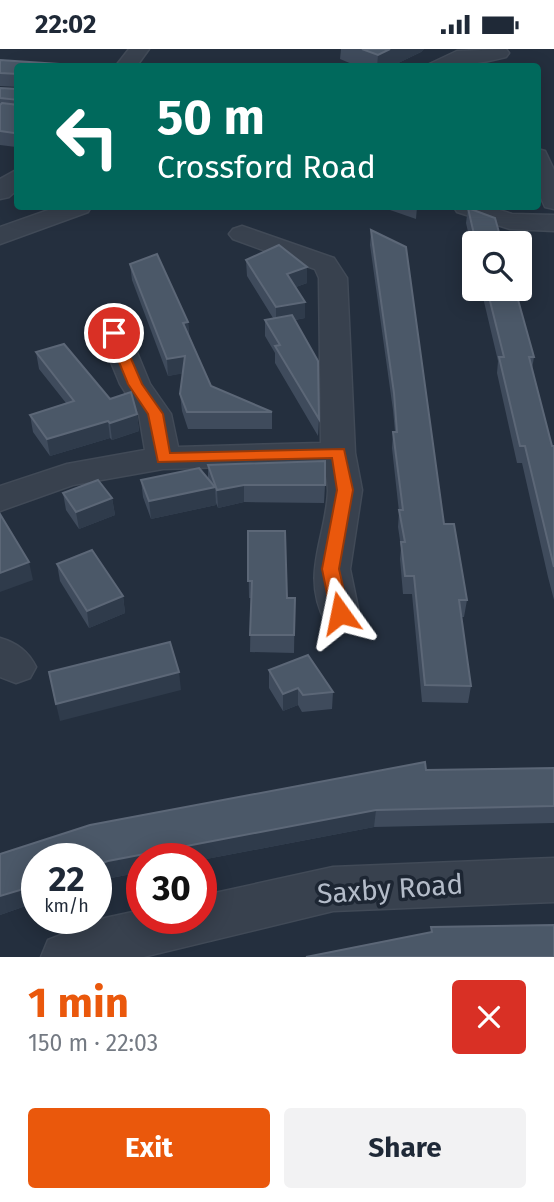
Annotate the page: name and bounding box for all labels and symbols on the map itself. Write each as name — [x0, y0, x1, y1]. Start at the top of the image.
pin — [84, 303, 144, 363]
position arrow — [303, 576, 377, 650]
speed limit sign: 30 — [126, 843, 217, 934]
street label: Saxby Road — [316, 867, 464, 911]

